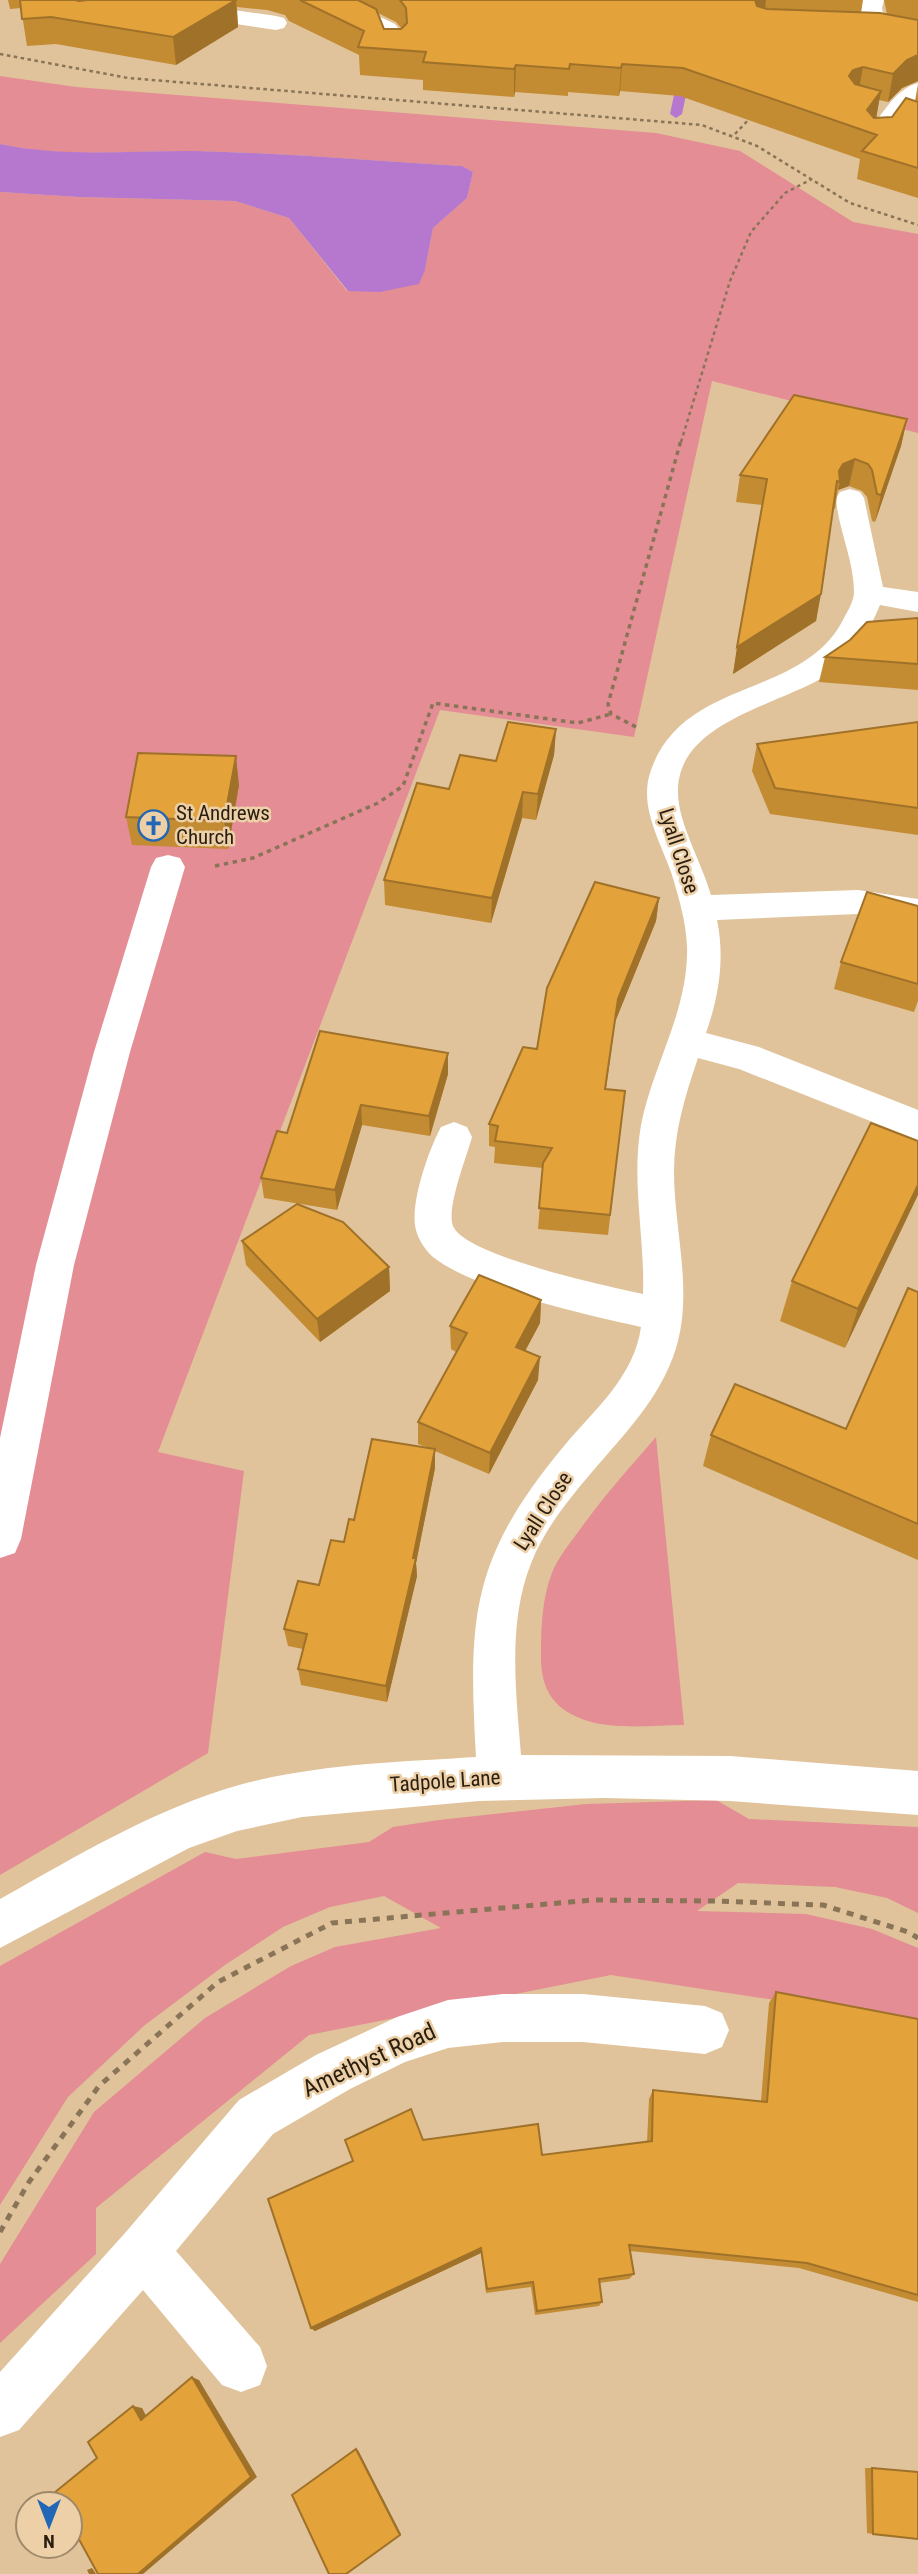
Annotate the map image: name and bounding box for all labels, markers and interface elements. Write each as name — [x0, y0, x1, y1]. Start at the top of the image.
place label: St Andrews Church — [176, 801, 270, 849]
street label: Lyall Close — [654, 805, 704, 897]
church icon: St Andrews Church — [136, 808, 170, 842]
street label: Lyall Close — [509, 1467, 577, 1555]
street label: Tadpole Lane — [389, 1765, 501, 1797]
street label: Amethyst Road — [298, 2017, 440, 2103]
north arrow — [14, 2490, 84, 2560]
text: N — [43, 2530, 55, 2553]

